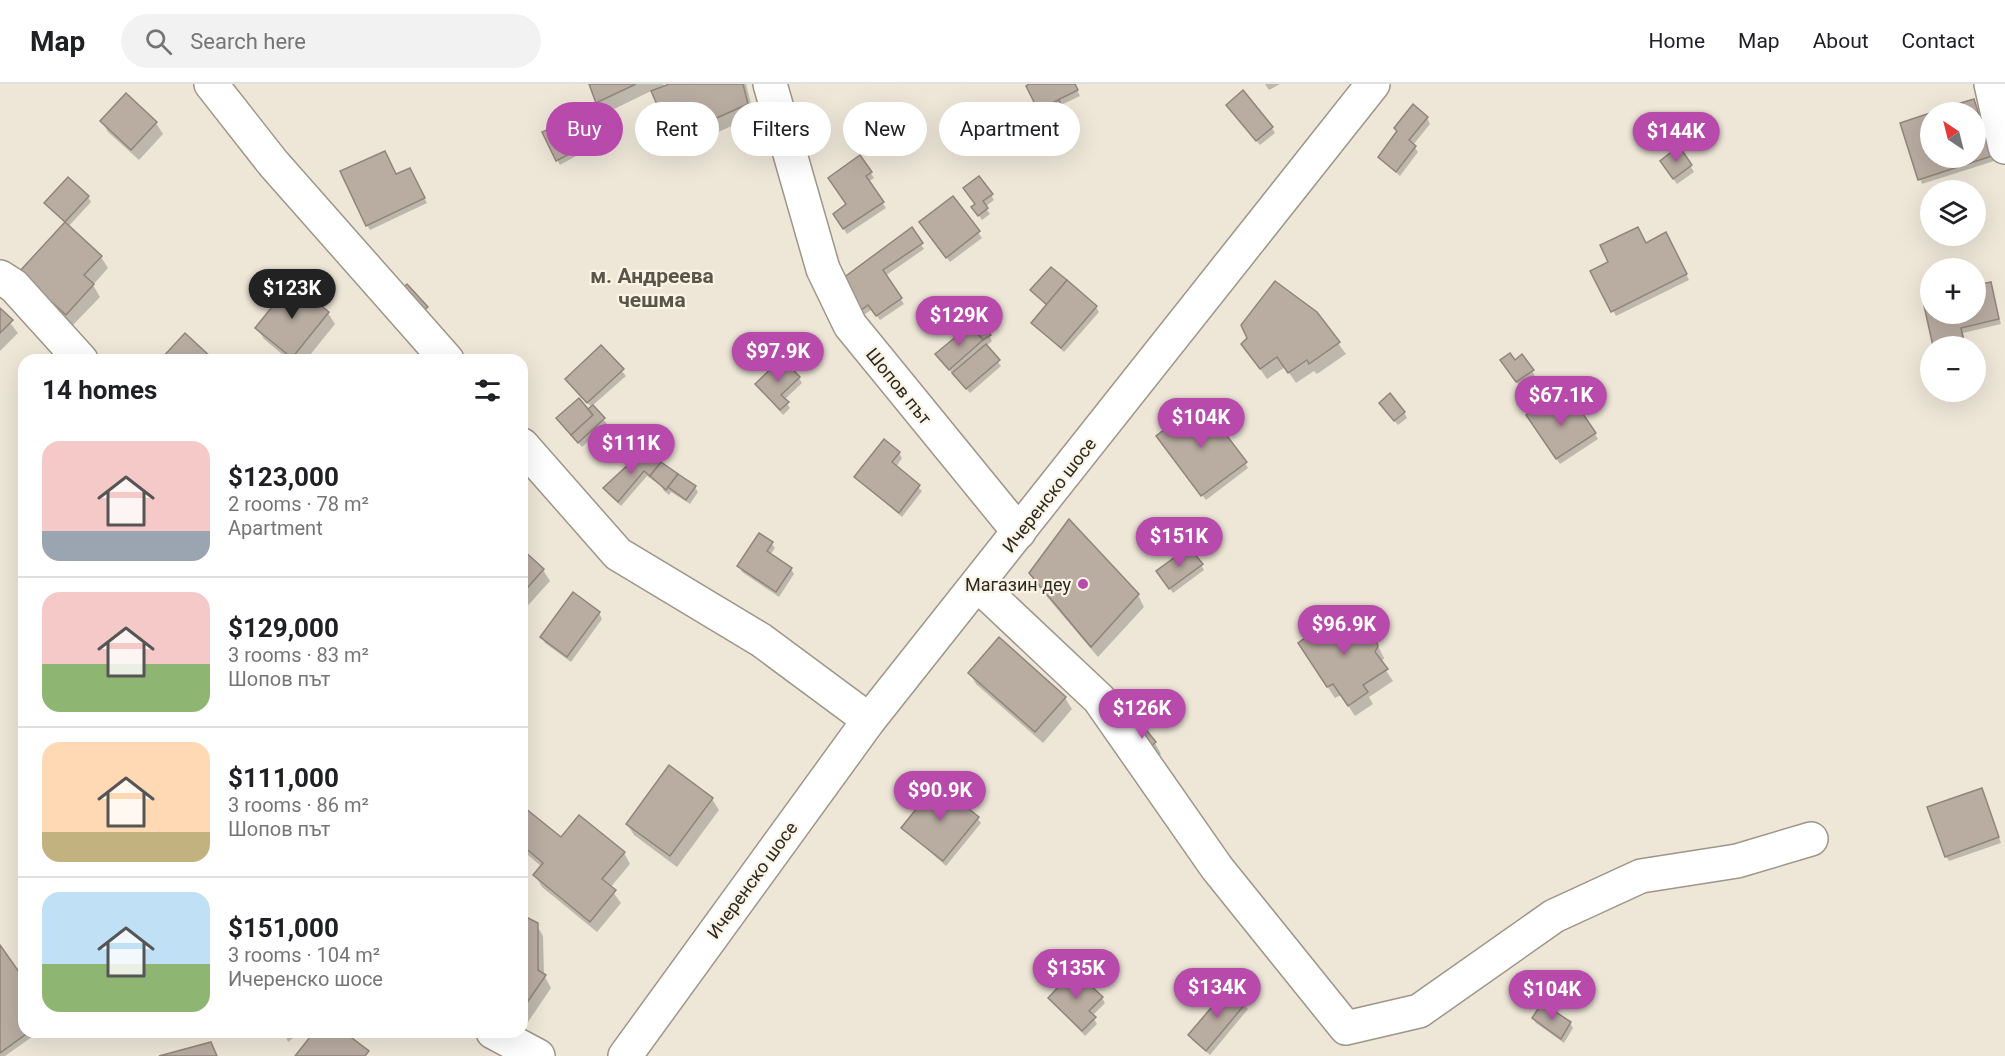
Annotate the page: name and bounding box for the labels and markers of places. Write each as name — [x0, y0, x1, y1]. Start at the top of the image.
pin: $144K — [1634, 112, 1718, 163]
pin: $123K — [250, 269, 334, 320]
pin: $129K — [917, 296, 1001, 347]
pin: $97.9K — [729, 332, 827, 383]
pin: $67.1K — [1512, 376, 1610, 427]
pin: $104K — [1159, 398, 1243, 449]
pin: $111K — [589, 424, 673, 475]
pin: $151K — [1137, 517, 1221, 568]
place label: Магазин деу — [965, 574, 1071, 595]
marker: Магазин деу — [1076, 577, 1090, 591]
pin: $96.9K — [1295, 605, 1393, 656]
pin: $126K — [1100, 689, 1184, 740]
pin: $90.9K — [891, 771, 989, 822]
pin: $135K — [1034, 949, 1118, 1000]
pin: $134K — [1175, 968, 1259, 1019]
pin: $104K — [1510, 970, 1594, 1021]

